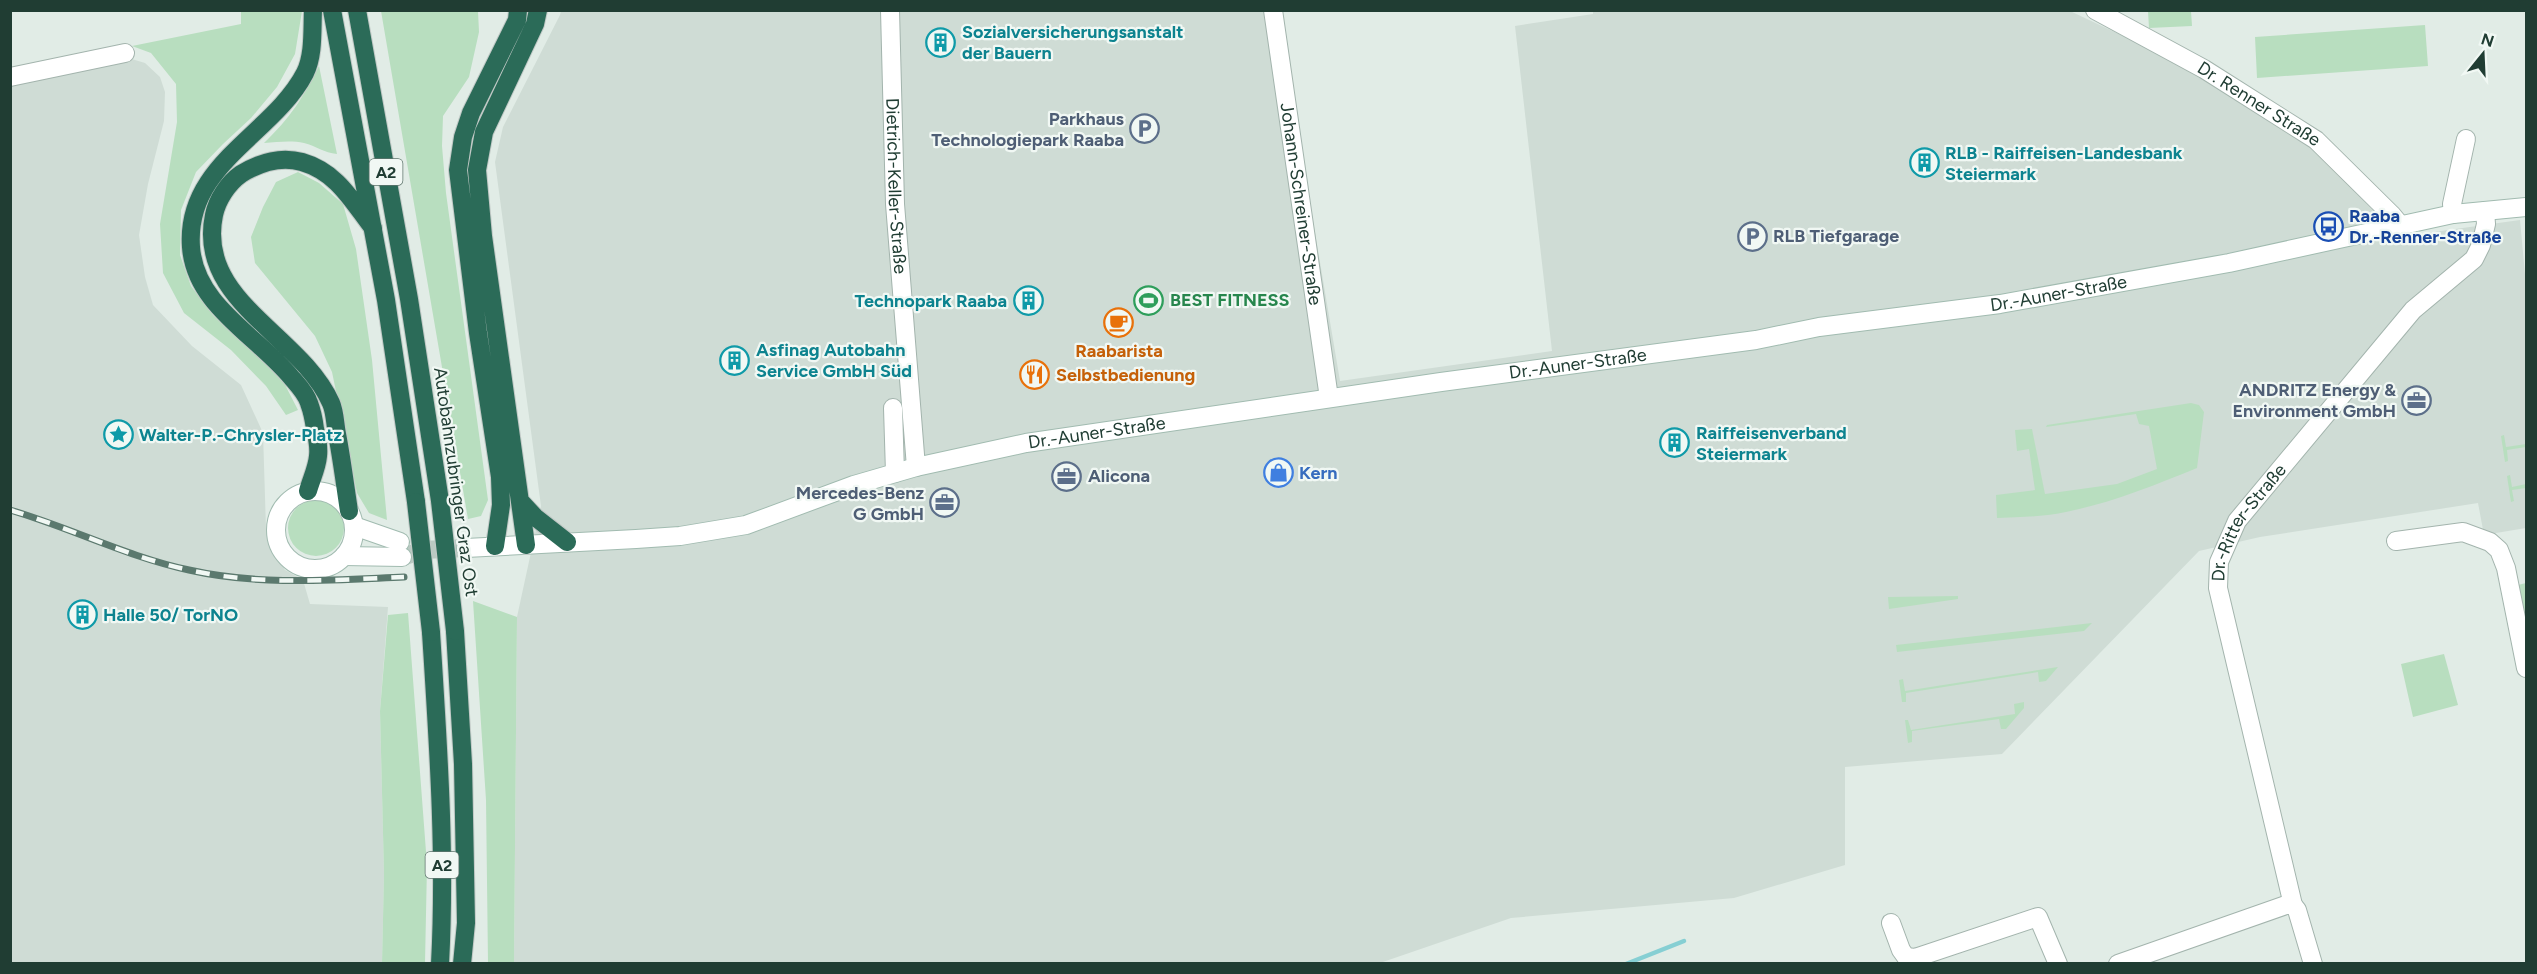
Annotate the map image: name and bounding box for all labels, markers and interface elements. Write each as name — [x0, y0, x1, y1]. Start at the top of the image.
place label: Sozialversicherungsanstalt der Bauern — [962, 21, 1183, 64]
north arrow — [2453, 24, 2513, 84]
building icon: Sozialversicherungsanstalt der Bauern — [925, 26, 957, 58]
text: N — [2479, 29, 2496, 51]
street label: Dr. Renner Straße — [2193, 57, 2325, 151]
street label: Dietrich-Keller-Straße — [881, 98, 912, 275]
street label: Johann-Schreiner-Straße — [1276, 101, 1326, 307]
place label: Parkhaus Technologiepark Raaba — [931, 108, 1125, 151]
parking icon: Parkhaus Technologiepark Raaba — [1129, 113, 1161, 145]
place label: RLB - Raiffeisen-Landesbank Steiermark — [1945, 142, 2183, 185]
building icon: RLB - Raiffeisen-Landesbank Steiermark — [1908, 147, 1940, 179]
road number: A2 — [370, 159, 402, 185]
place label: Raaba Dr.-Renner-Straße — [2349, 205, 2502, 248]
bus stop icon: Raaba Dr.-Renner-Straße — [2312, 210, 2344, 242]
parking icon: RLB Tiefgarage — [1736, 220, 1768, 252]
place label: RLB Tiefgarage — [1773, 225, 1899, 247]
street label: Dr.-Auner-Straße — [1989, 270, 2129, 316]
sports icon: BEST FITNESS — [1133, 284, 1165, 316]
building icon: Technopark Raaba — [1012, 285, 1044, 317]
place label: BEST FITNESS — [1170, 289, 1289, 311]
place label: Technopark Raaba — [855, 290, 1007, 312]
cafe icon: Raabarista — [1103, 306, 1135, 338]
place label: Asfinag Autobahn Service GmbH Süd — [756, 339, 912, 382]
place label: Raabarista — [1075, 340, 1163, 362]
building icon: Asfinag Autobahn Service GmbH Süd — [719, 344, 751, 376]
street label: Dr.-Auner-Straße — [1508, 344, 1648, 384]
restaurant icon: Selbstbedienung — [1019, 359, 1051, 391]
place label: Selbstbedienung — [1056, 364, 1195, 386]
street label: Autobahnzubringer Graz Ost — [429, 366, 483, 598]
place label: ANDRITZ Energy & Environment GmbH — [2232, 379, 2396, 422]
office icon: ANDRITZ Energy & Environment GmbH — [2401, 384, 2433, 416]
street label: Dr.-Auner-Straße — [1027, 412, 1167, 454]
place icon: Walter-P.-Chrysler-Platz — [102, 419, 134, 451]
place label: Raiffeisenverband Steiermark — [1696, 422, 1847, 465]
place label: Walter-P.-Chrysler-Platz — [139, 424, 342, 446]
building icon: Raiffeisenverband Steiermark — [1659, 427, 1691, 459]
shop icon: Kern — [1262, 457, 1294, 489]
street label: Dr.-Ritter-Straße — [2207, 459, 2291, 582]
office icon: Alicona — [1051, 460, 1083, 492]
place label: Kern — [1299, 462, 1337, 484]
place label: Alicona — [1088, 465, 1150, 487]
place label: Mercedes-Benz G GmbH — [796, 482, 924, 525]
office icon: Mercedes-Benz G GmbH — [929, 487, 961, 519]
building icon: Halle 50/ TorNO — [66, 599, 98, 631]
place label: Halle 50/ TorNO — [103, 604, 238, 626]
road number: A2 — [426, 852, 458, 878]

